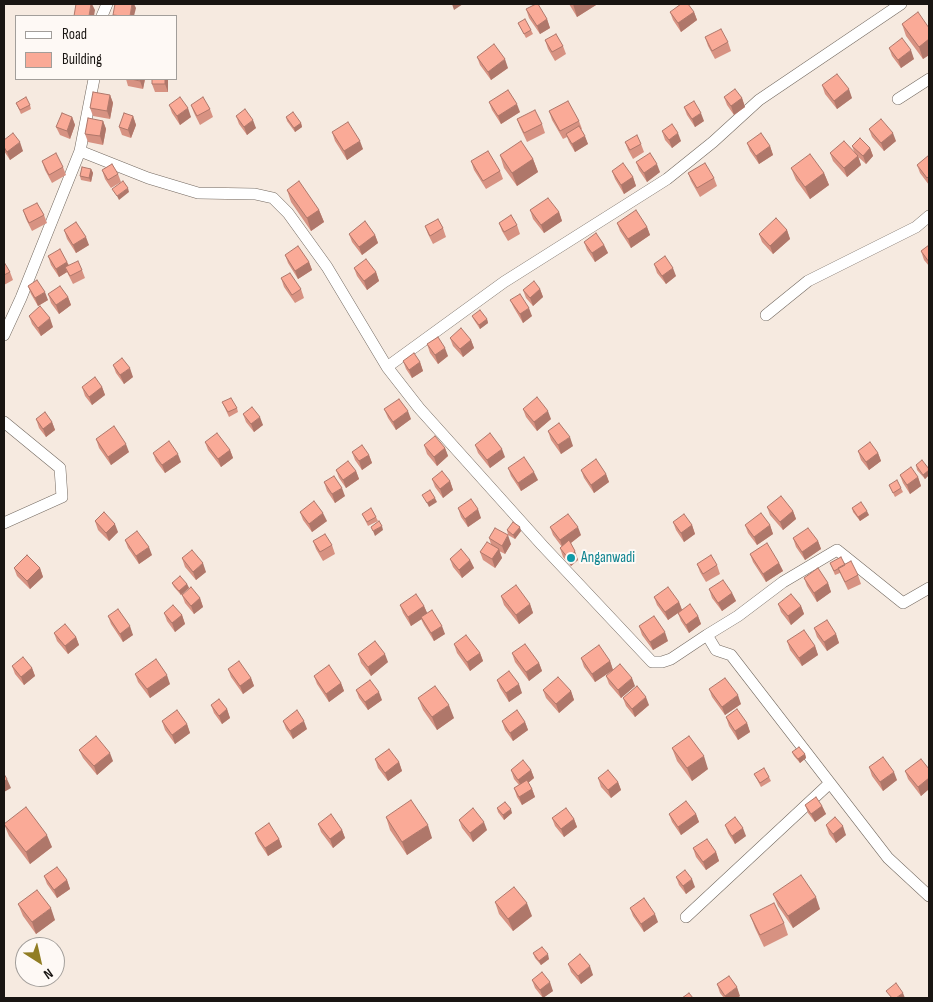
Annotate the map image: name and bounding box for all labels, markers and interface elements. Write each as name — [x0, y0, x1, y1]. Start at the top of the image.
legend — [15, 15, 178, 80]
text: Road — [62, 25, 87, 44]
text: Building — [62, 50, 102, 69]
place label: Anganwadi — [581, 549, 635, 567]
marker: Anganwadi — [565, 552, 577, 564]
north arrow — [15, 937, 65, 987]
text: N — [40, 965, 56, 983]

